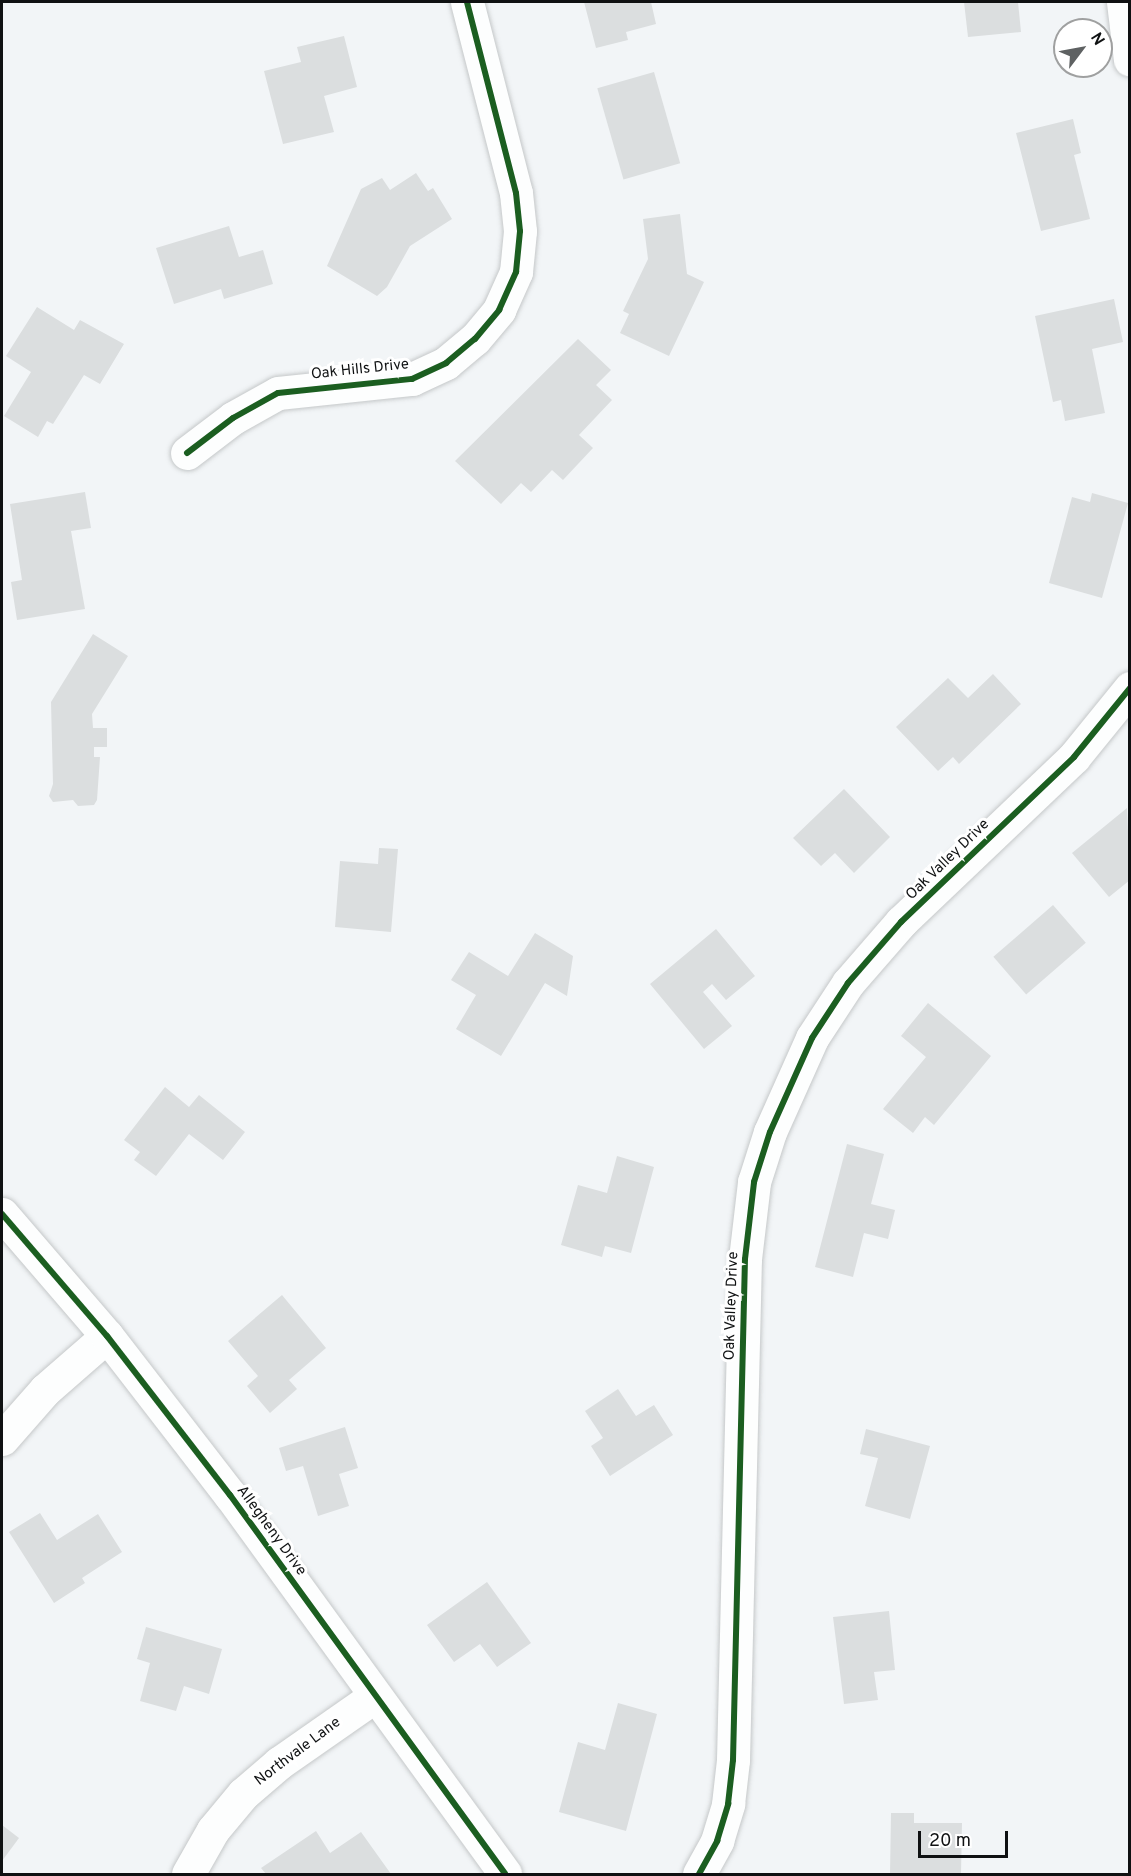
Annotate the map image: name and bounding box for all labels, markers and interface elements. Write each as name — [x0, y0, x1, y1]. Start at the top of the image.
north arrow — [1053, 18, 1113, 78]
text: N — [1085, 29, 1108, 50]
street label: Oak Hills Drive — [310, 356, 410, 384]
street label: Oak Valley Drive — [902, 816, 994, 904]
street label: Oak Valley Drive — [721, 1251, 743, 1361]
street label: Allegheny Drive — [232, 1482, 310, 1580]
street label: Northvale Lane — [252, 1714, 344, 1790]
scale bar — [921, 1819, 1011, 1857]
text: 20 m — [929, 1830, 971, 1853]

